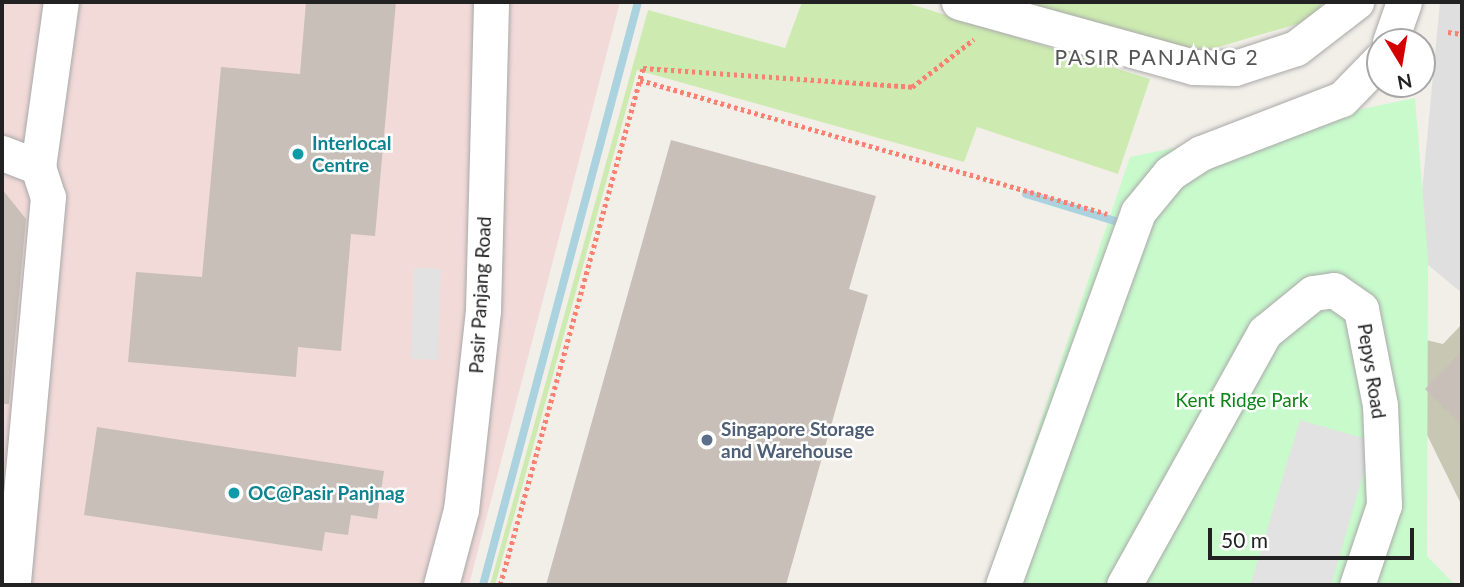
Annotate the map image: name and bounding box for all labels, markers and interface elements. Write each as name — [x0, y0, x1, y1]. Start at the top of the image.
north arrow — [1366, 28, 1436, 98]
district label: PASIR PANJANG 2 — [1056, 44, 1258, 70]
text: N — [1395, 69, 1414, 95]
place label: Interlocal Centre — [312, 132, 391, 176]
marker: Interlocal Centre — [290, 146, 306, 162]
street label: Pasir Panjang Road — [464, 216, 496, 374]
street label: Pepys Road — [1353, 322, 1391, 420]
park label: Kent Ridge Park — [1176, 389, 1308, 411]
place label: Singapore Storage and Warehouse — [721, 418, 874, 462]
marker: Singapore Storage and Warehouse — [699, 432, 715, 448]
place label: OC@Pasir Panjnag — [248, 482, 405, 504]
marker: OC@Pasir Panjnag — [226, 485, 242, 501]
scale bar — [1212, 514, 1418, 558]
text: 50 m — [1221, 527, 1268, 552]

